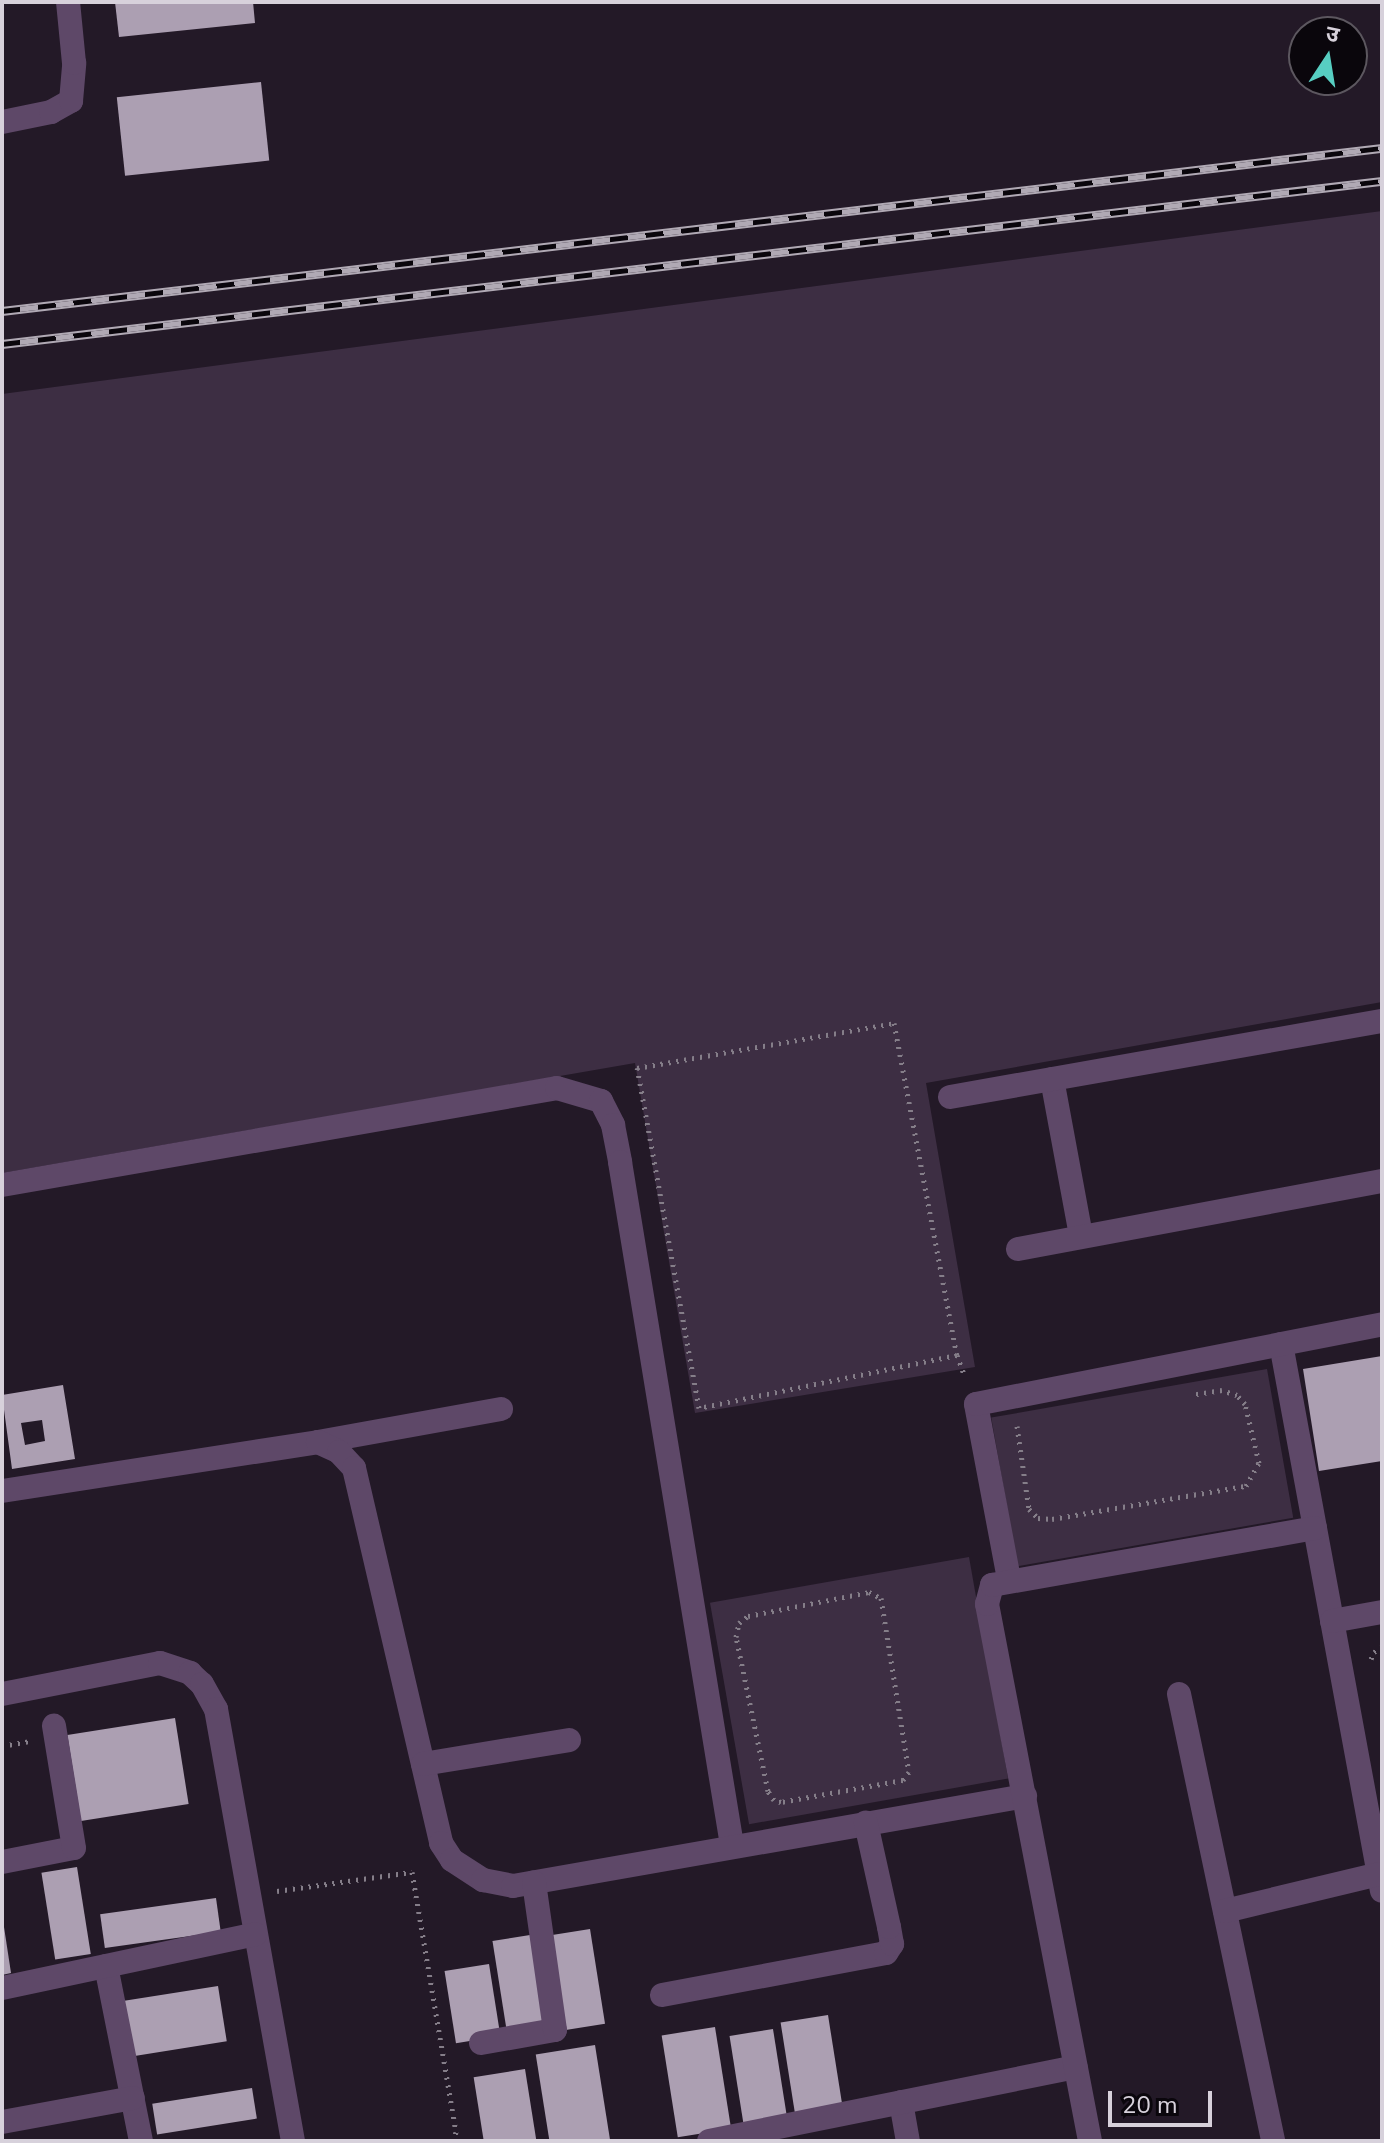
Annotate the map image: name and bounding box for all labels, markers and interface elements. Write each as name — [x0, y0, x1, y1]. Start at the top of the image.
north arrow — [1288, 16, 1368, 96]
text: उ — [1323, 18, 1342, 50]
scale bar — [1112, 2075, 1216, 2125]
text: 20 m — [1122, 2089, 1178, 2121]

